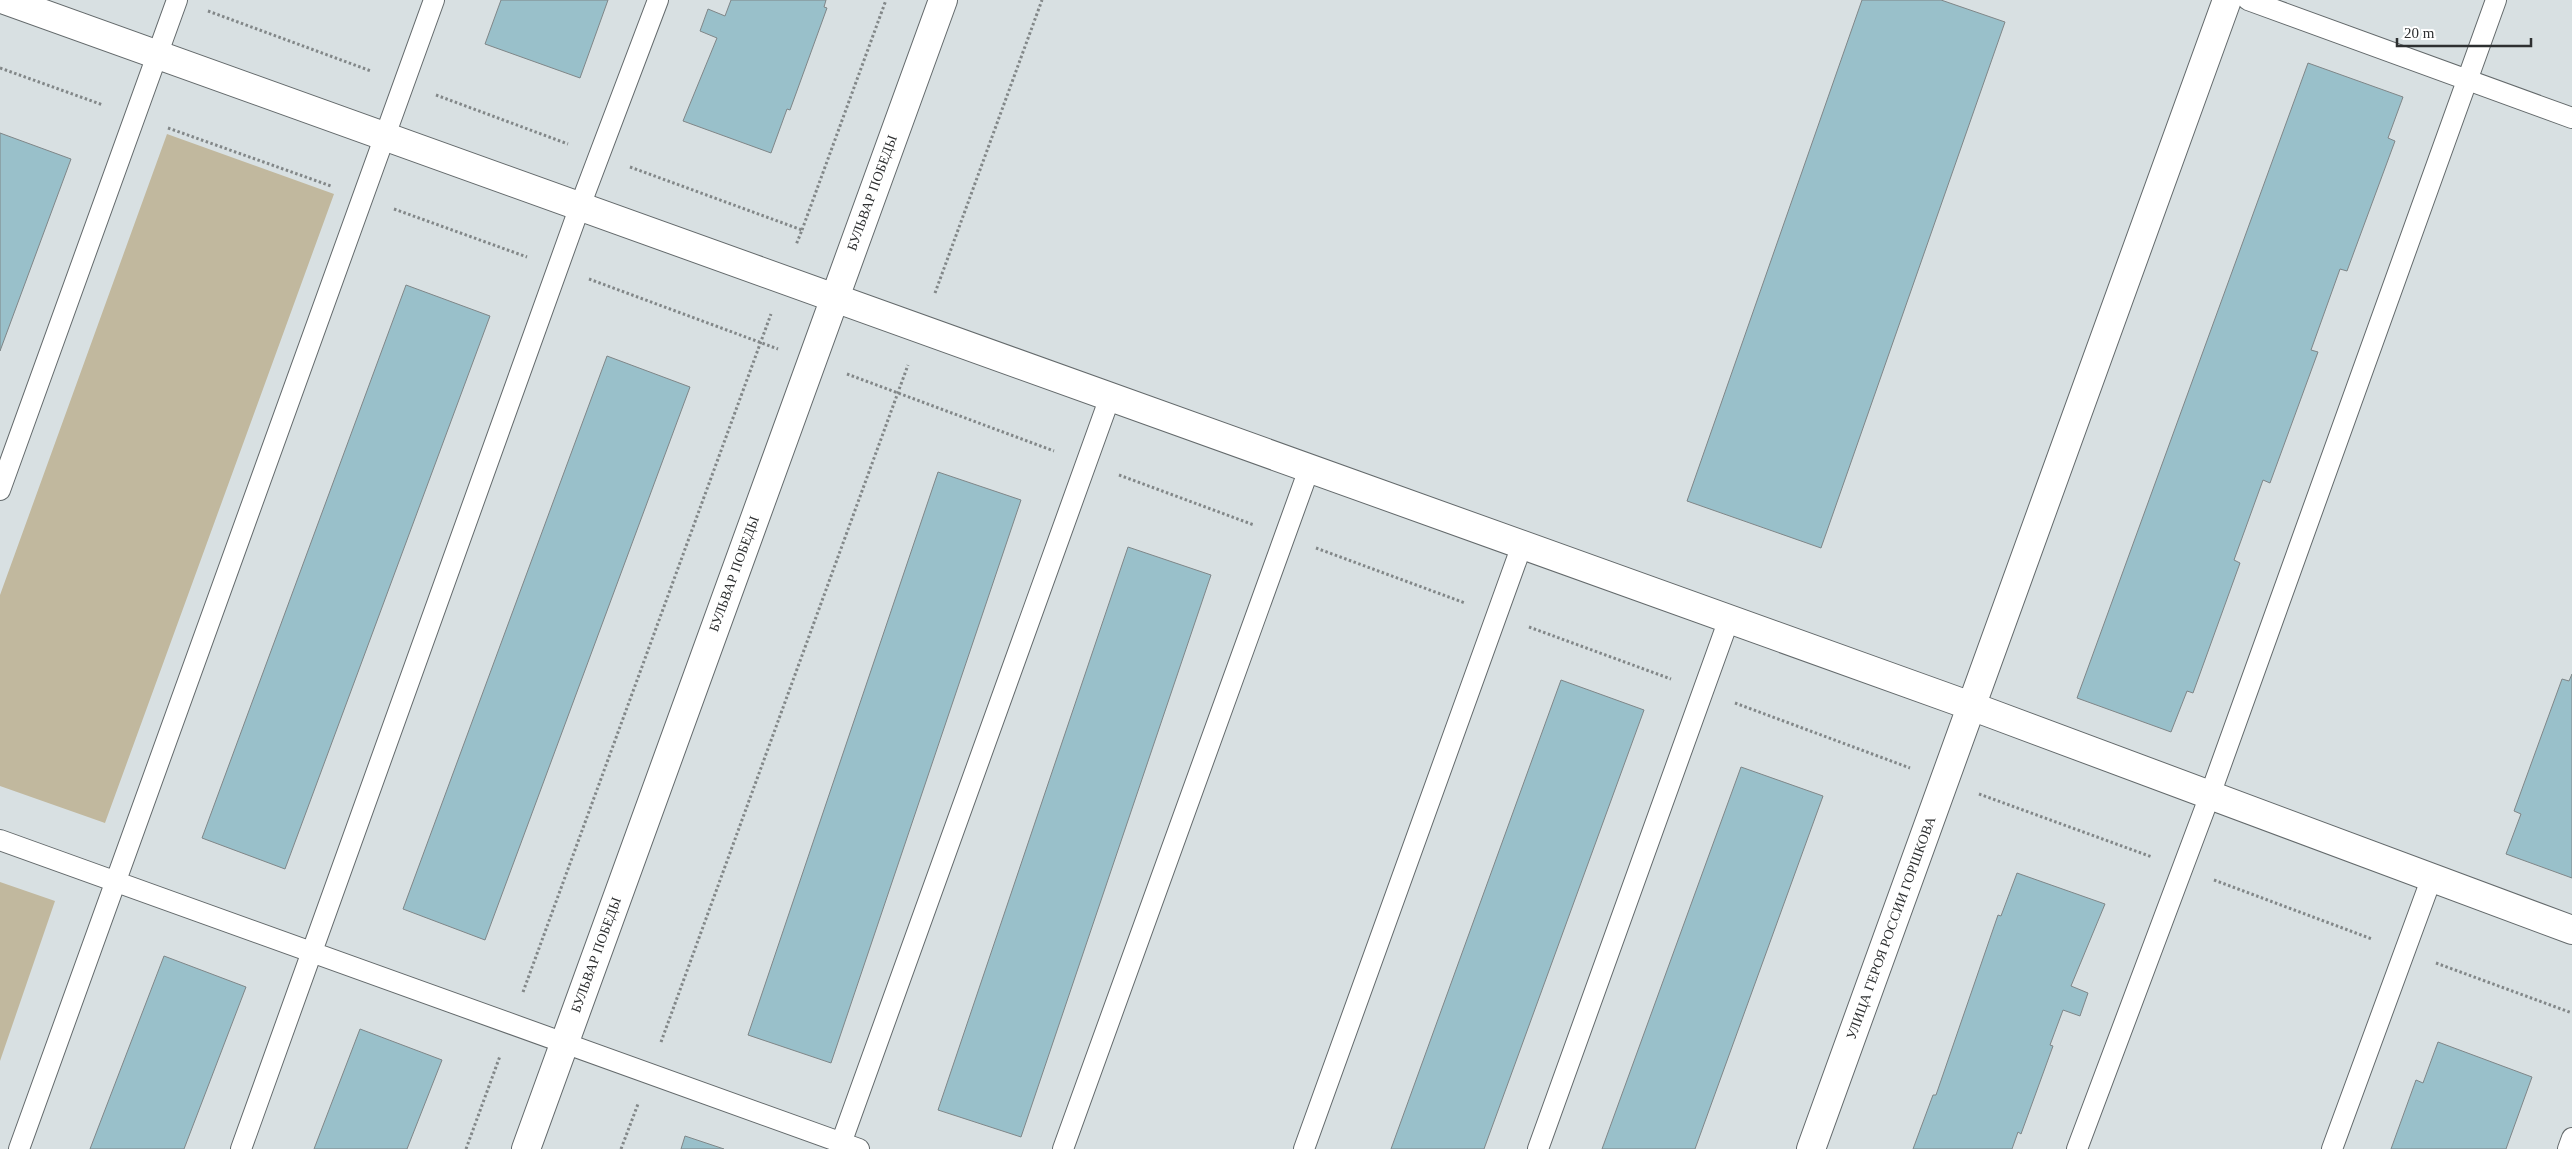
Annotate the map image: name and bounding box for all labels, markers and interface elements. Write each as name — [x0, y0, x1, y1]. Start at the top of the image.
scale bar — [2397, 15, 2531, 47]
text: 20 m — [2404, 25, 2435, 41]
street label: БУЛЬВАР ПОБЕДЫ — [844, 133, 900, 253]
street label: БУЛЬВАР ПОБЕДЫ — [706, 514, 762, 634]
street label: УЛИЦА ГЕРОЯ РОССИИ ГОРШКОВА — [1844, 814, 1939, 1042]
street label: БУЛЬВАР ПОБЕДЫ — [568, 895, 624, 1015]

